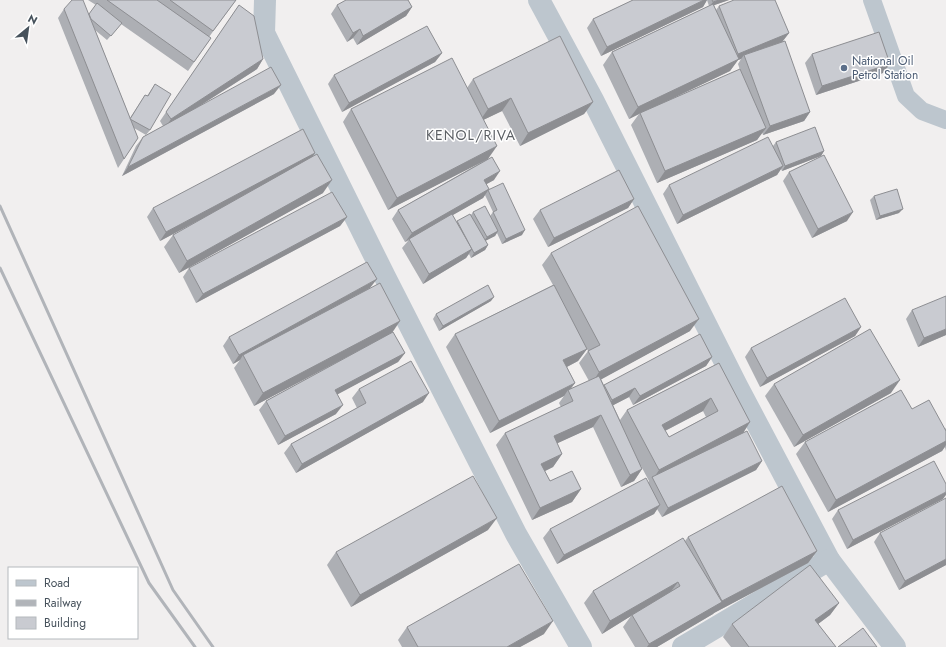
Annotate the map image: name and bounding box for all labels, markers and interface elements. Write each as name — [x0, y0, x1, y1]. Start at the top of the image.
north arrow — [8, 8, 48, 48]
text: N — [25, 10, 41, 28]
place label: National Oil Petrol Station — [852, 52, 918, 84]
marker: National Oil Petrol Station — [839, 63, 849, 73]
district label: KENOL/RIVA — [426, 125, 516, 145]
legend — [8, 567, 138, 639]
text: Road — [44, 574, 70, 592]
text: Railway — [44, 594, 82, 612]
text: Building — [44, 614, 86, 632]

